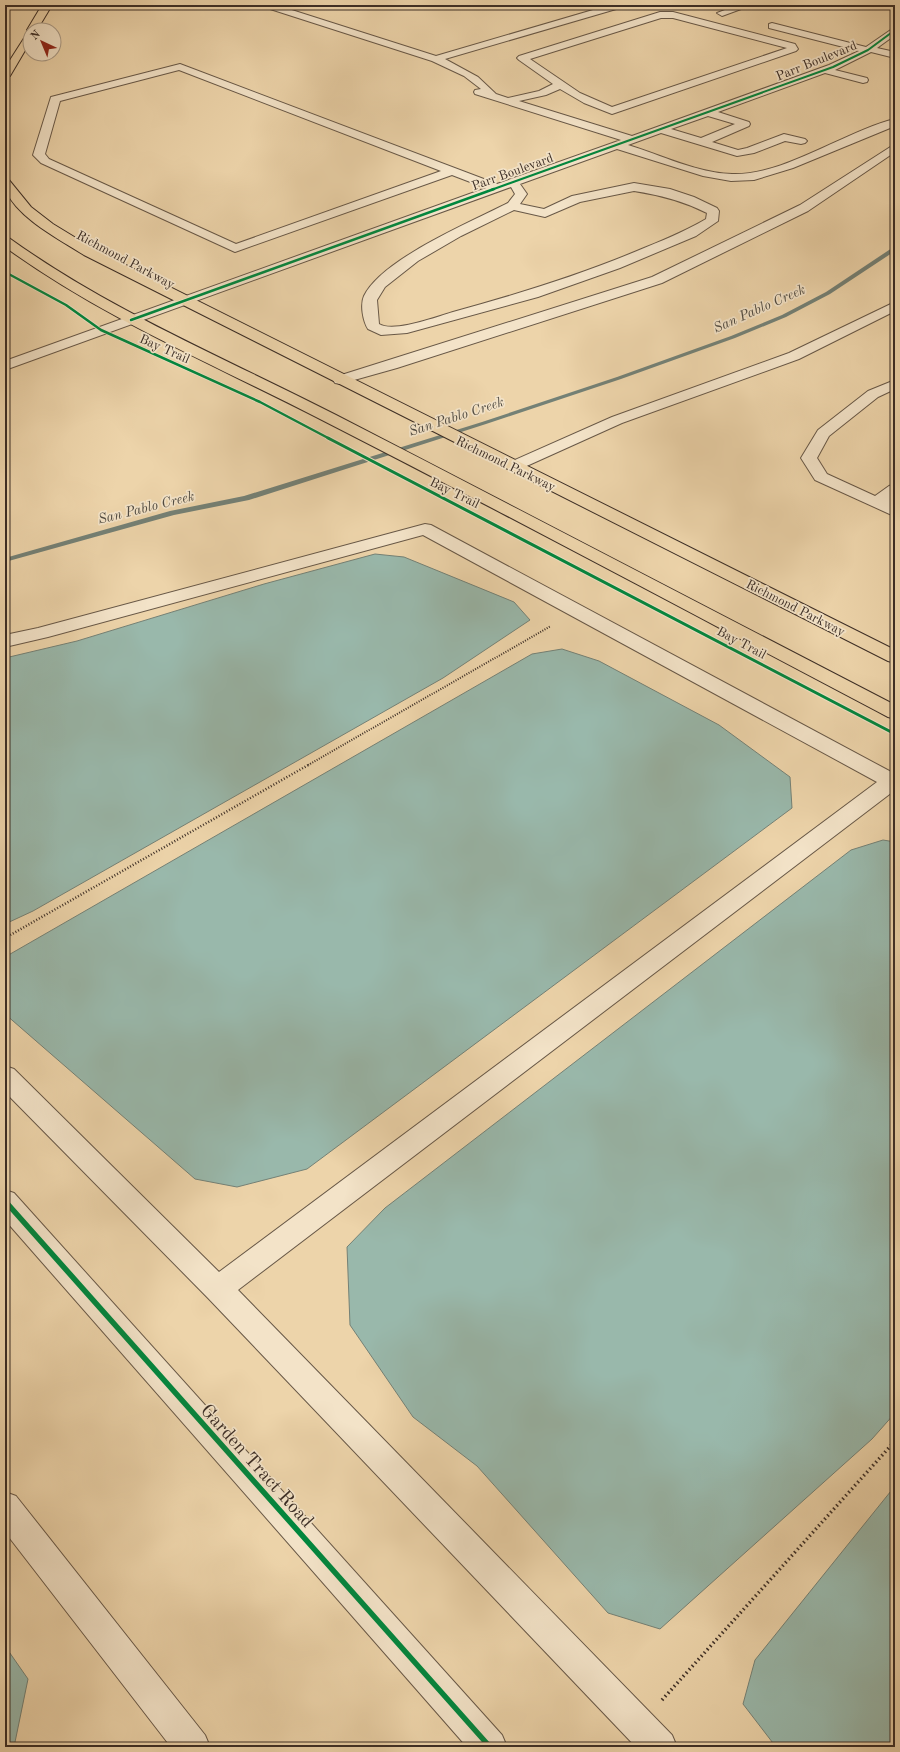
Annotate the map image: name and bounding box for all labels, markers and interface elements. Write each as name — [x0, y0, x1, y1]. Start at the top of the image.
north arrow — [22, 22, 62, 62]
text: N — [29, 29, 43, 43]
street label: Parr Boulevard — [774, 39, 859, 83]
street label: Parr Boulevard — [470, 152, 555, 193]
street label: Richmond Parkway — [74, 229, 177, 292]
water label: San Pablo Creek — [711, 282, 808, 335]
street label: Bay Trail — [137, 332, 192, 366]
water label: San Pablo Creek — [407, 395, 506, 439]
street label: Richmond Parkway — [453, 435, 557, 494]
street label: Bay Trail — [427, 476, 482, 511]
water label: San Pablo Creek — [96, 489, 196, 527]
street label: Richmond Parkway — [744, 578, 847, 639]
street label: Bay Trail — [715, 625, 769, 662]
street label: Garden Tract Road — [196, 1401, 316, 1532]

